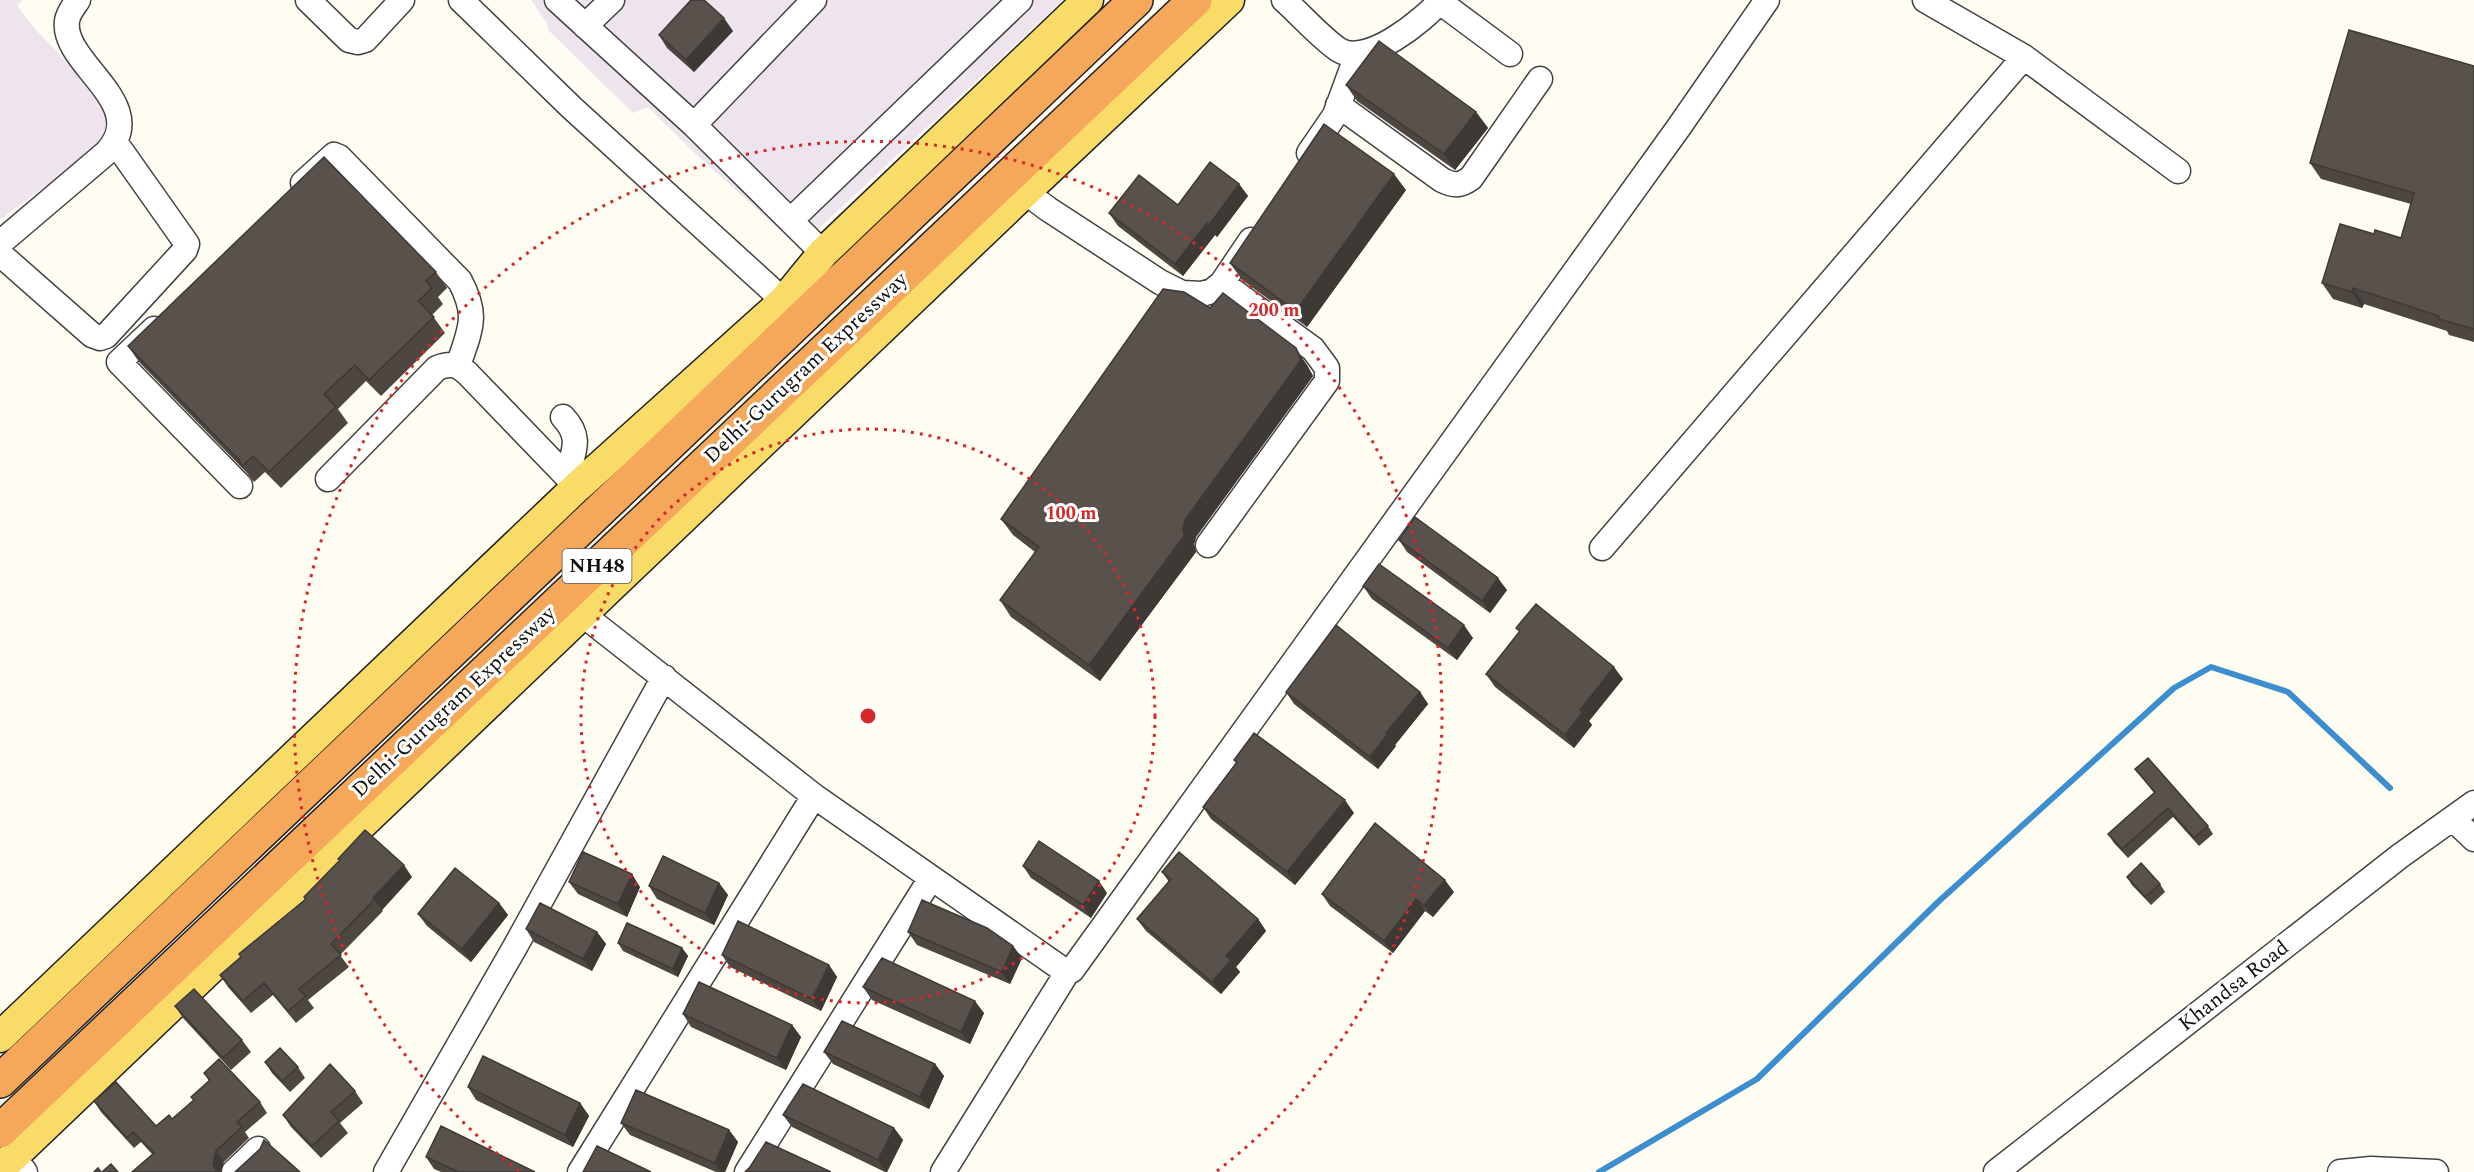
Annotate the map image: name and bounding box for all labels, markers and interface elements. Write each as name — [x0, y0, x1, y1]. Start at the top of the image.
street label: Delhi-Gurugram Expressway — [697, 264, 916, 471]
text: 200 m — [1248, 297, 1300, 324]
text: 100 m — [1045, 500, 1097, 527]
road number: NH48 — [562, 549, 632, 583]
street label: Delhi-Gurugram Expressway — [345, 598, 564, 805]
centre of rings — [858, 706, 878, 726]
street label: Khandsa Road — [2172, 932, 2296, 1040]

